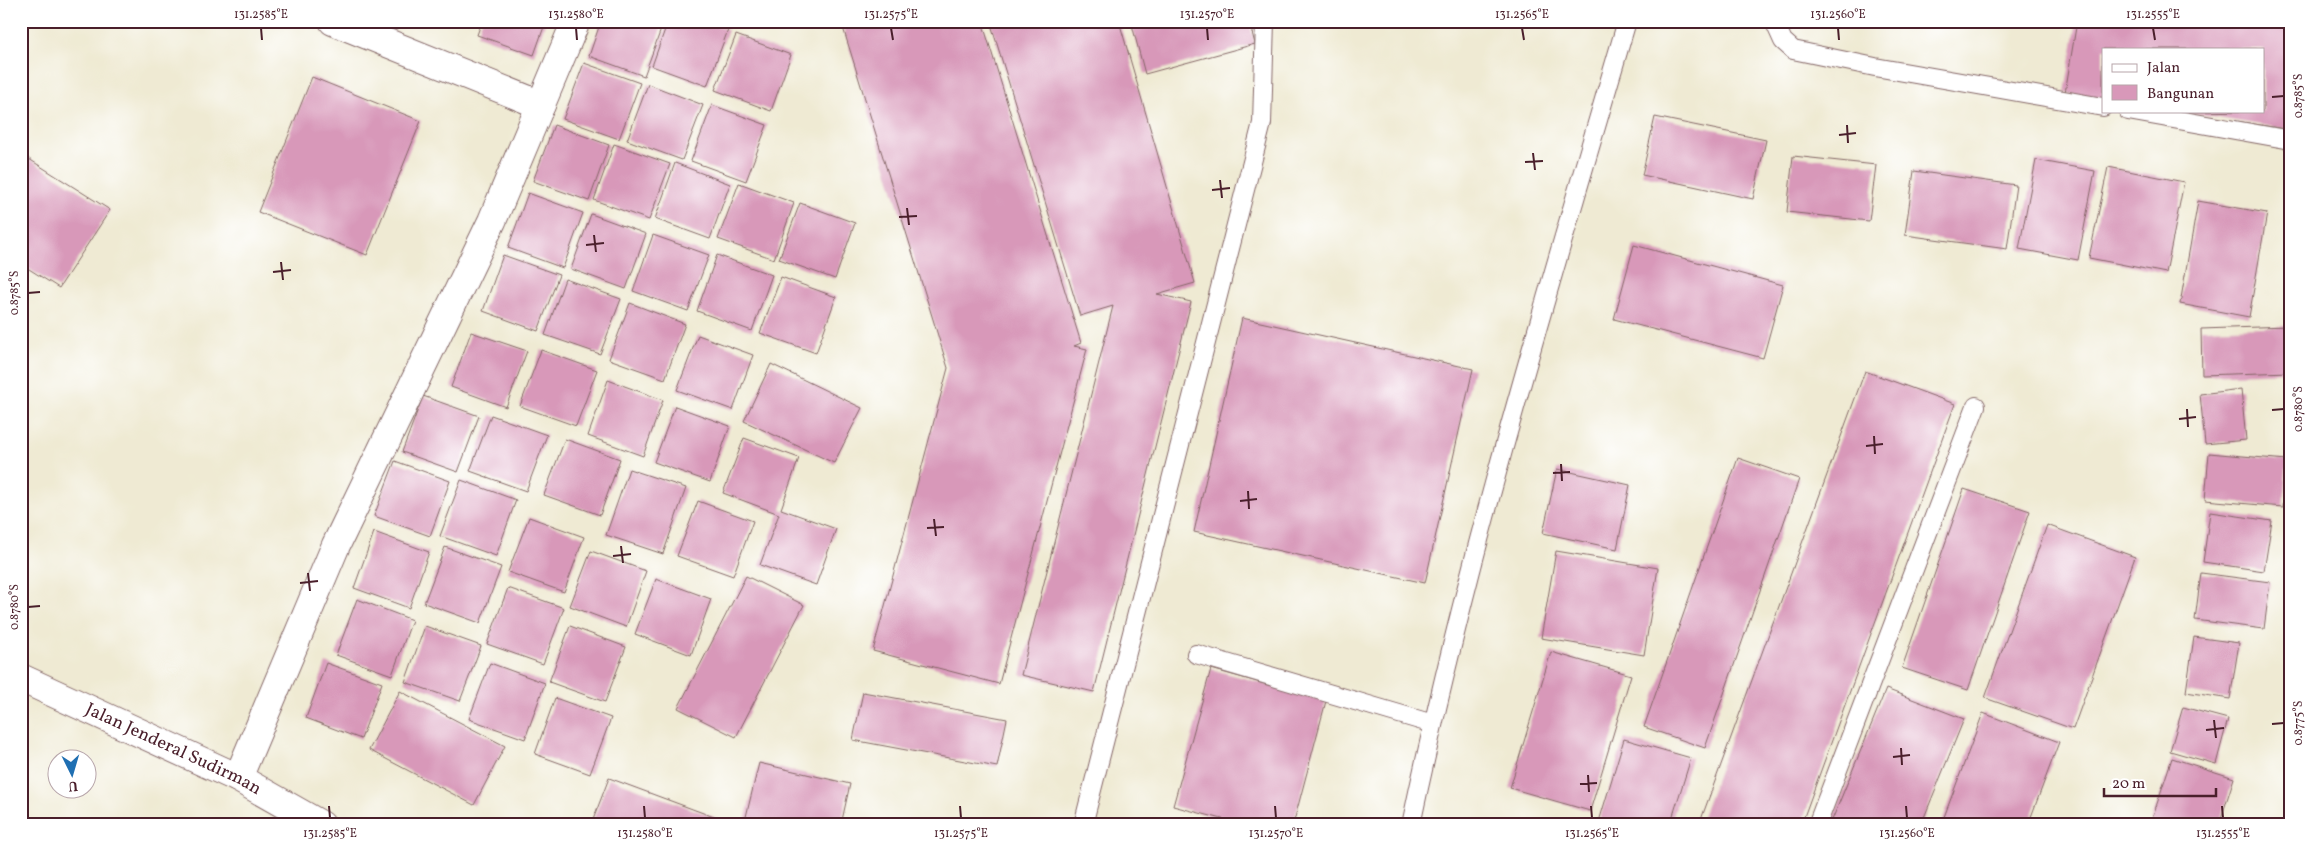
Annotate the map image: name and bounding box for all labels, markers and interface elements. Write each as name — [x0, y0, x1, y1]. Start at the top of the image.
text: 131.2585°E — [234, 7, 288, 23]
text: 131.2580°E — [548, 7, 604, 23]
text: 131.2575°E — [864, 7, 918, 23]
text: 131.2570°E — [1180, 7, 1234, 23]
text: 131.2565°E — [1495, 7, 1549, 23]
text: 131.2560°E — [1810, 7, 1866, 23]
text: 131.2555°E — [2126, 7, 2180, 23]
legend — [2102, 48, 2264, 112]
text: Jalan — [2147, 58, 2180, 79]
text: 0.8785°S — [2291, 74, 2307, 118]
text: Bangunan — [2147, 84, 2214, 105]
text: 0.8785°S — [7, 271, 23, 315]
text: 0.8780°S — [2291, 386, 2307, 432]
text: 0.8780°S — [7, 584, 23, 630]
street label: Jalan Jenderal Sudirman — [81, 697, 266, 801]
text: 0.8775°S — [2291, 701, 2307, 745]
north arrow — [48, 748, 98, 798]
scale bar — [2104, 766, 2217, 798]
text: 20 m — [2112, 774, 2145, 795]
text: U — [67, 776, 79, 795]
text: 131.2585°E — [303, 826, 357, 842]
text: 131.2580°E — [617, 826, 673, 842]
text: 131.2575°E — [934, 826, 988, 842]
text: 131.2570°E — [1249, 826, 1303, 842]
text: 131.2565°E — [1565, 826, 1619, 842]
text: 131.2560°E — [1879, 826, 1935, 842]
text: 131.2555°E — [2196, 826, 2250, 842]

